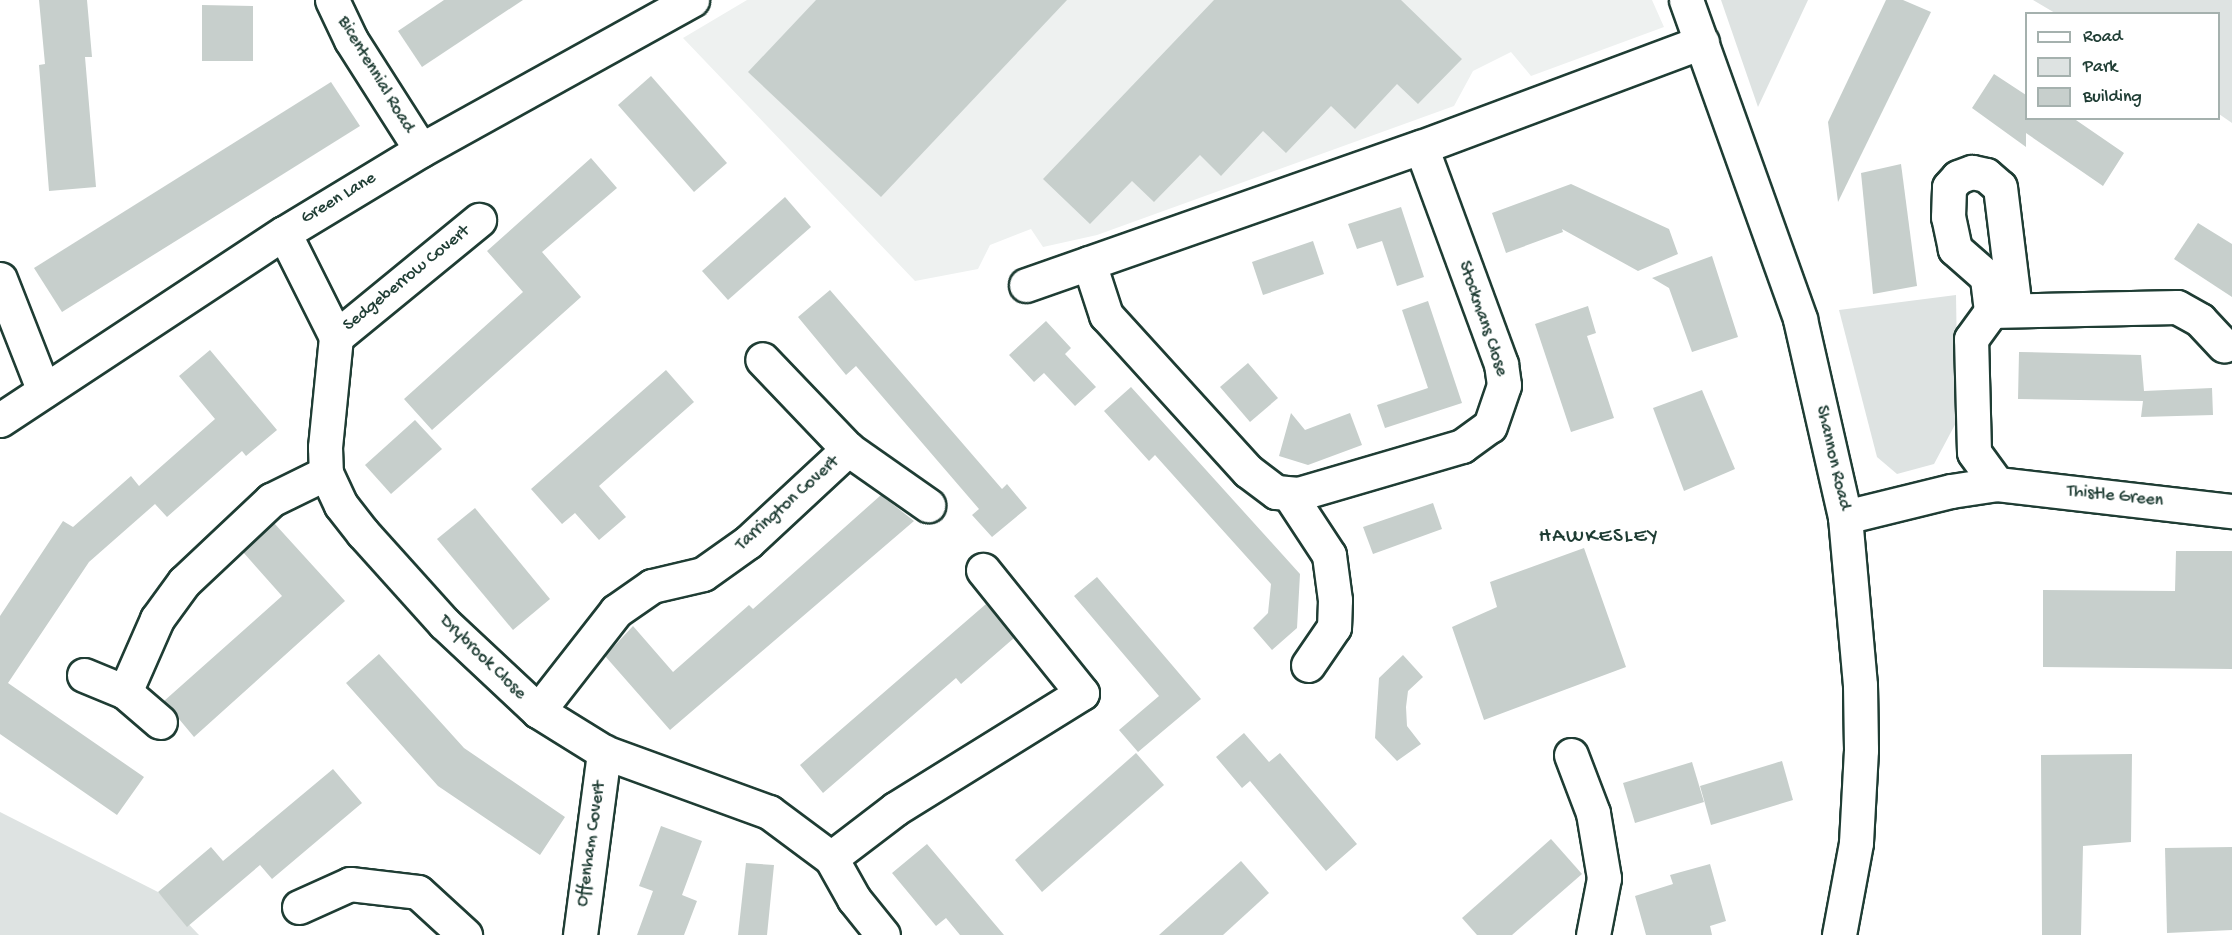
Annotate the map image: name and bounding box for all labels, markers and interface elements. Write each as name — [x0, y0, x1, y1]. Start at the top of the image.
legend — [2025, 12, 2220, 120]
street label: Bicentennial Road — [332, 13, 418, 137]
text: Road — [2083, 27, 2122, 48]
text: Park — [2083, 57, 2117, 78]
text: Building — [2083, 87, 2142, 108]
street label: Green Lane — [298, 168, 380, 230]
street label: Sedgeberrow Covert — [339, 221, 475, 337]
street label: Stockmans Close — [1452, 259, 1512, 379]
street label: Shannon Road — [1809, 404, 1855, 512]
street label: Tarrington Covert — [732, 452, 844, 556]
street label: Thistle Green — [2066, 481, 2164, 513]
district label: HAWKESLEY — [1539, 525, 1659, 551]
street label: Drybrook Close — [434, 611, 530, 705]
street label: Offenham Covert — [573, 780, 611, 908]

